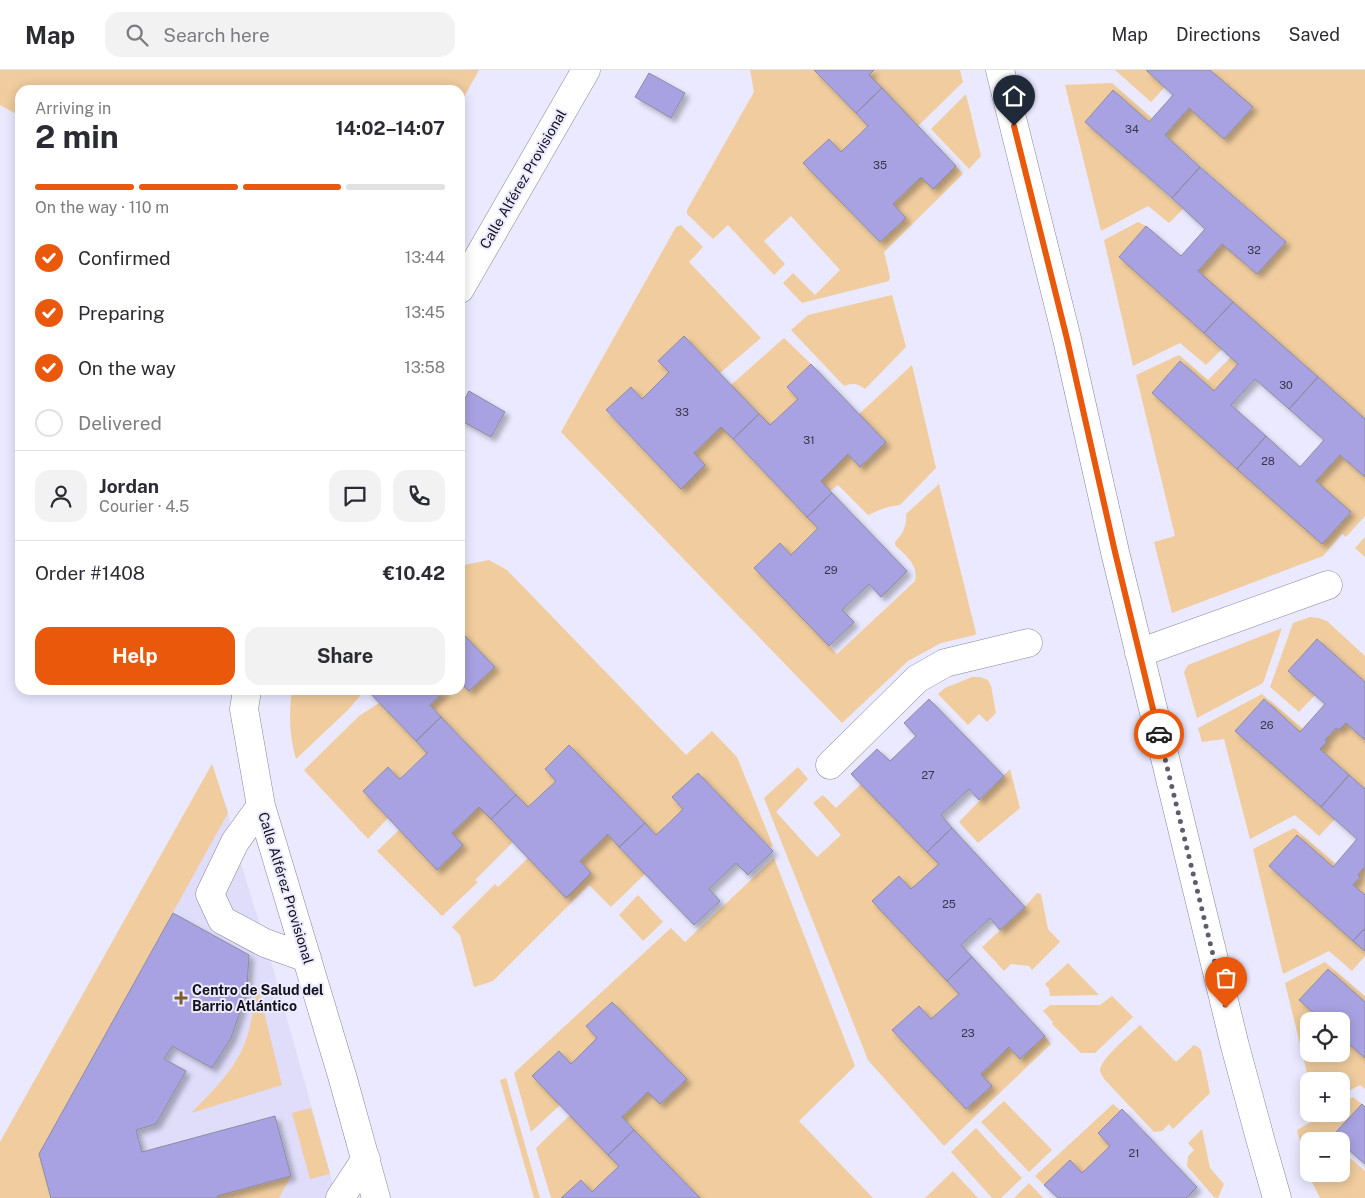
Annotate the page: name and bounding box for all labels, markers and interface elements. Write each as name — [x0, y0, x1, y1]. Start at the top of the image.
search box — [105, 12, 455, 57]
text: Map — [25, 21, 75, 49]
icon: search — [123, 21, 151, 49]
text: Search here — [163, 24, 270, 46]
text: Map — [1111, 24, 1148, 45]
text: Directions — [1176, 24, 1261, 45]
text: Saved — [1289, 24, 1340, 45]
pin — [993, 75, 1035, 126]
icon: home — [1000, 82, 1028, 110]
text: Arriving in — [35, 99, 111, 118]
street label: Calle Alférez Provisional — [477, 107, 569, 251]
text: 14:02–14:07 — [335, 117, 445, 139]
text: 2 min — [35, 118, 119, 155]
house number: 34 — [1125, 123, 1139, 135]
house number: 35 — [873, 159, 887, 171]
text: On the way · 110 m — [35, 198, 169, 217]
icon: check — [35, 244, 63, 272]
house number: 32 — [1247, 244, 1261, 256]
text: Confirmed — [78, 247, 171, 269]
text: 13:44 — [405, 248, 445, 267]
icon: check — [35, 299, 63, 327]
text: Preparing — [78, 302, 165, 324]
text: 13:45 — [405, 303, 445, 322]
icon: check — [35, 354, 63, 382]
text: On the way — [78, 357, 176, 379]
text: 13:58 — [404, 358, 445, 377]
house number: 30 — [1279, 379, 1293, 391]
house number: 33 — [675, 406, 689, 418]
text: Delivered — [78, 412, 162, 434]
house number: 31 — [803, 434, 815, 446]
house number: 28 — [1261, 455, 1275, 467]
button: person — [35, 470, 87, 522]
button: chat — [329, 470, 381, 522]
button: phone — [393, 470, 445, 522]
text: Jordan — [99, 475, 159, 497]
text: Courier · 4.5 — [99, 497, 189, 516]
text: Order #1408 — [35, 562, 145, 584]
text: €10.42 — [383, 562, 445, 584]
house number: 29 — [824, 564, 838, 576]
button: Help — [35, 627, 235, 685]
button: Share — [245, 627, 445, 685]
courier — [1134, 709, 1184, 759]
house number: 26 — [1260, 719, 1274, 731]
icon: car — [1145, 720, 1173, 748]
house number: 27 — [921, 769, 935, 781]
street label: Calle Alférez Provisional — [255, 810, 317, 966]
house number: 25 — [942, 898, 956, 910]
pin — [1205, 957, 1247, 1008]
icon: bag — [1212, 964, 1240, 992]
place label: Centro de Salud del Barrio Atlántico — [192, 982, 324, 1014]
marker: Centro de Salud del Barrio Atlántico — [174, 991, 188, 1005]
map controls — [1300, 1012, 1350, 1182]
button: locate — [1300, 1012, 1350, 1062]
house number: 23 — [961, 1027, 975, 1039]
button: + — [1300, 1072, 1350, 1122]
button: − — [1300, 1132, 1350, 1182]
house number: 21 — [1128, 1147, 1140, 1159]

